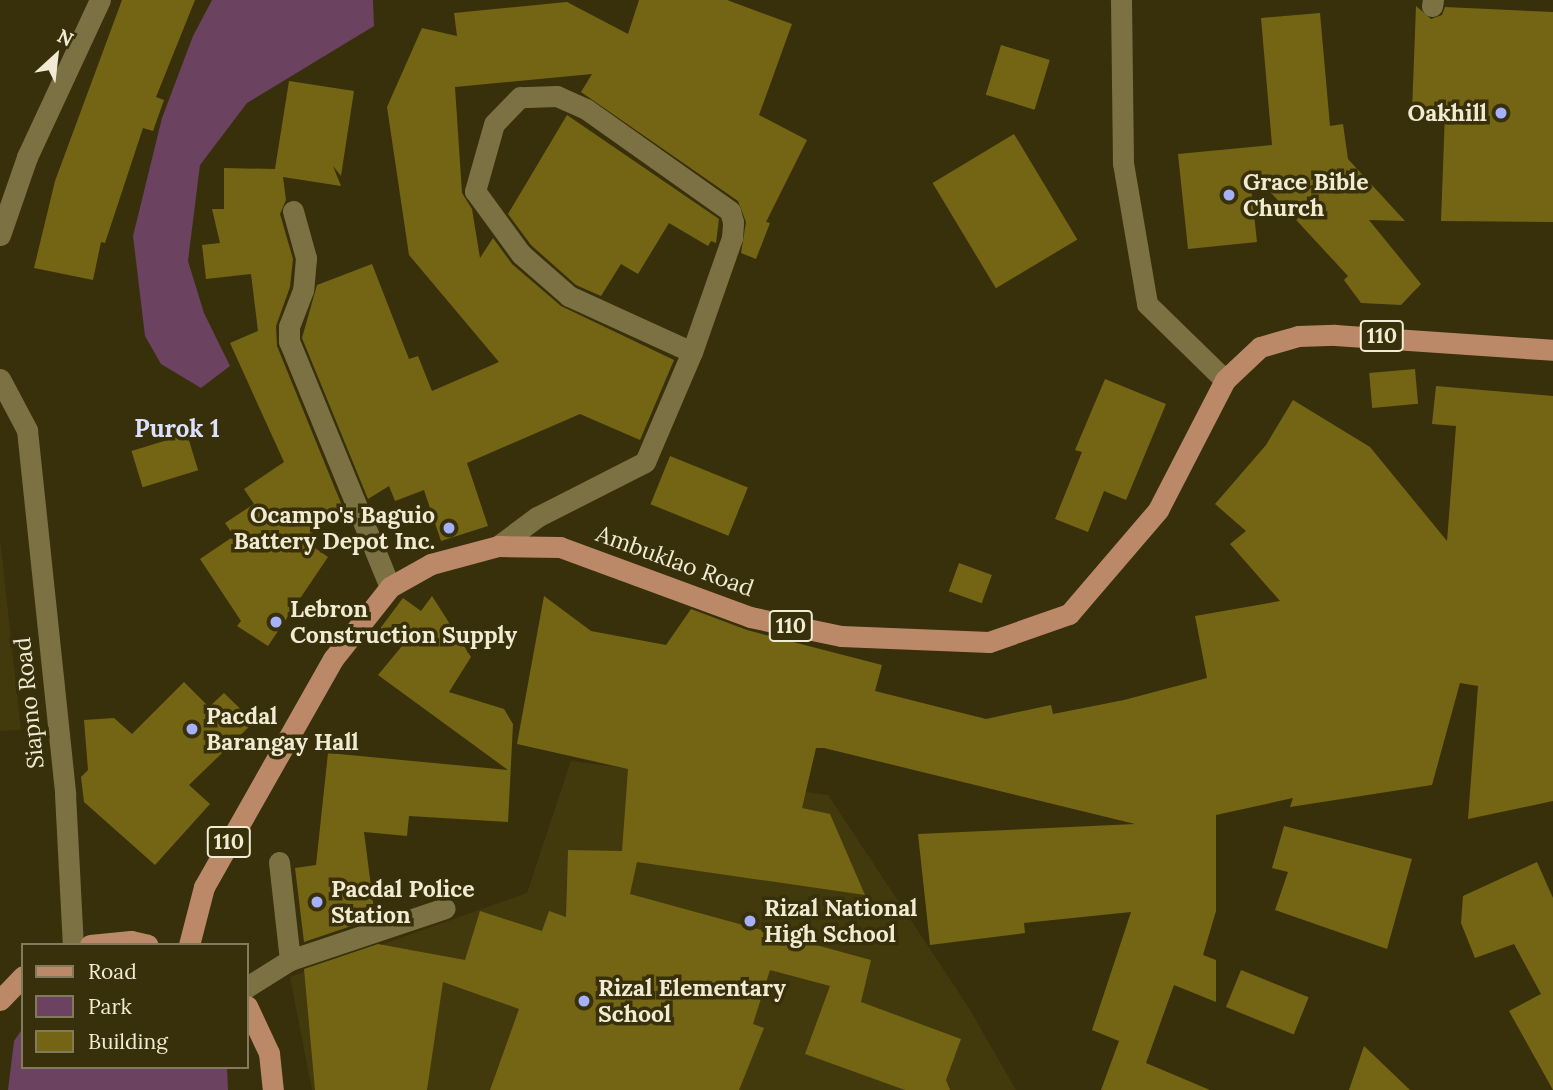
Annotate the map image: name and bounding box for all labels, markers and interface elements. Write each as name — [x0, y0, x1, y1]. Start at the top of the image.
north arrow — [21, 21, 91, 91]
text: N — [54, 23, 78, 51]
place label: Oakhill — [1408, 99, 1487, 127]
marker: Oakhill — [1493, 105, 1509, 121]
place label: Grace Bible Church — [1243, 168, 1369, 222]
marker: Grace Bible Church — [1221, 187, 1237, 203]
road number: 110 — [1359, 318, 1405, 354]
district label: Purok 1 — [134, 415, 220, 443]
place label: Ocampo's Baguio Battery Depot Inc. — [234, 501, 435, 555]
marker: Ocampo's Baguio Battery Depot Inc. — [441, 520, 457, 536]
street label: Ambuklao Road — [593, 520, 757, 602]
place label: Lebron Construction Supply — [290, 595, 517, 649]
road number: 110 — [768, 608, 814, 644]
marker: Lebron Construction Supply — [268, 614, 284, 630]
street label: Siapno Road — [8, 636, 50, 770]
place label: Pacdal Barangay Hall — [206, 702, 359, 756]
marker: Pacdal Barangay Hall — [184, 721, 200, 737]
road number: 110 — [206, 824, 252, 860]
place label: Pacdal Police Station — [331, 875, 475, 929]
marker: Pacdal Police Station — [309, 894, 325, 910]
place label: Rizal National High School — [764, 894, 917, 948]
marker: Rizal National High School — [742, 913, 758, 929]
legend — [21, 943, 248, 1069]
text: Road — [88, 958, 137, 985]
place label: Rizal Elementary School — [598, 974, 786, 1028]
text: Park — [88, 993, 132, 1020]
marker: Rizal Elementary School — [576, 993, 592, 1009]
text: Building — [88, 1028, 168, 1055]

